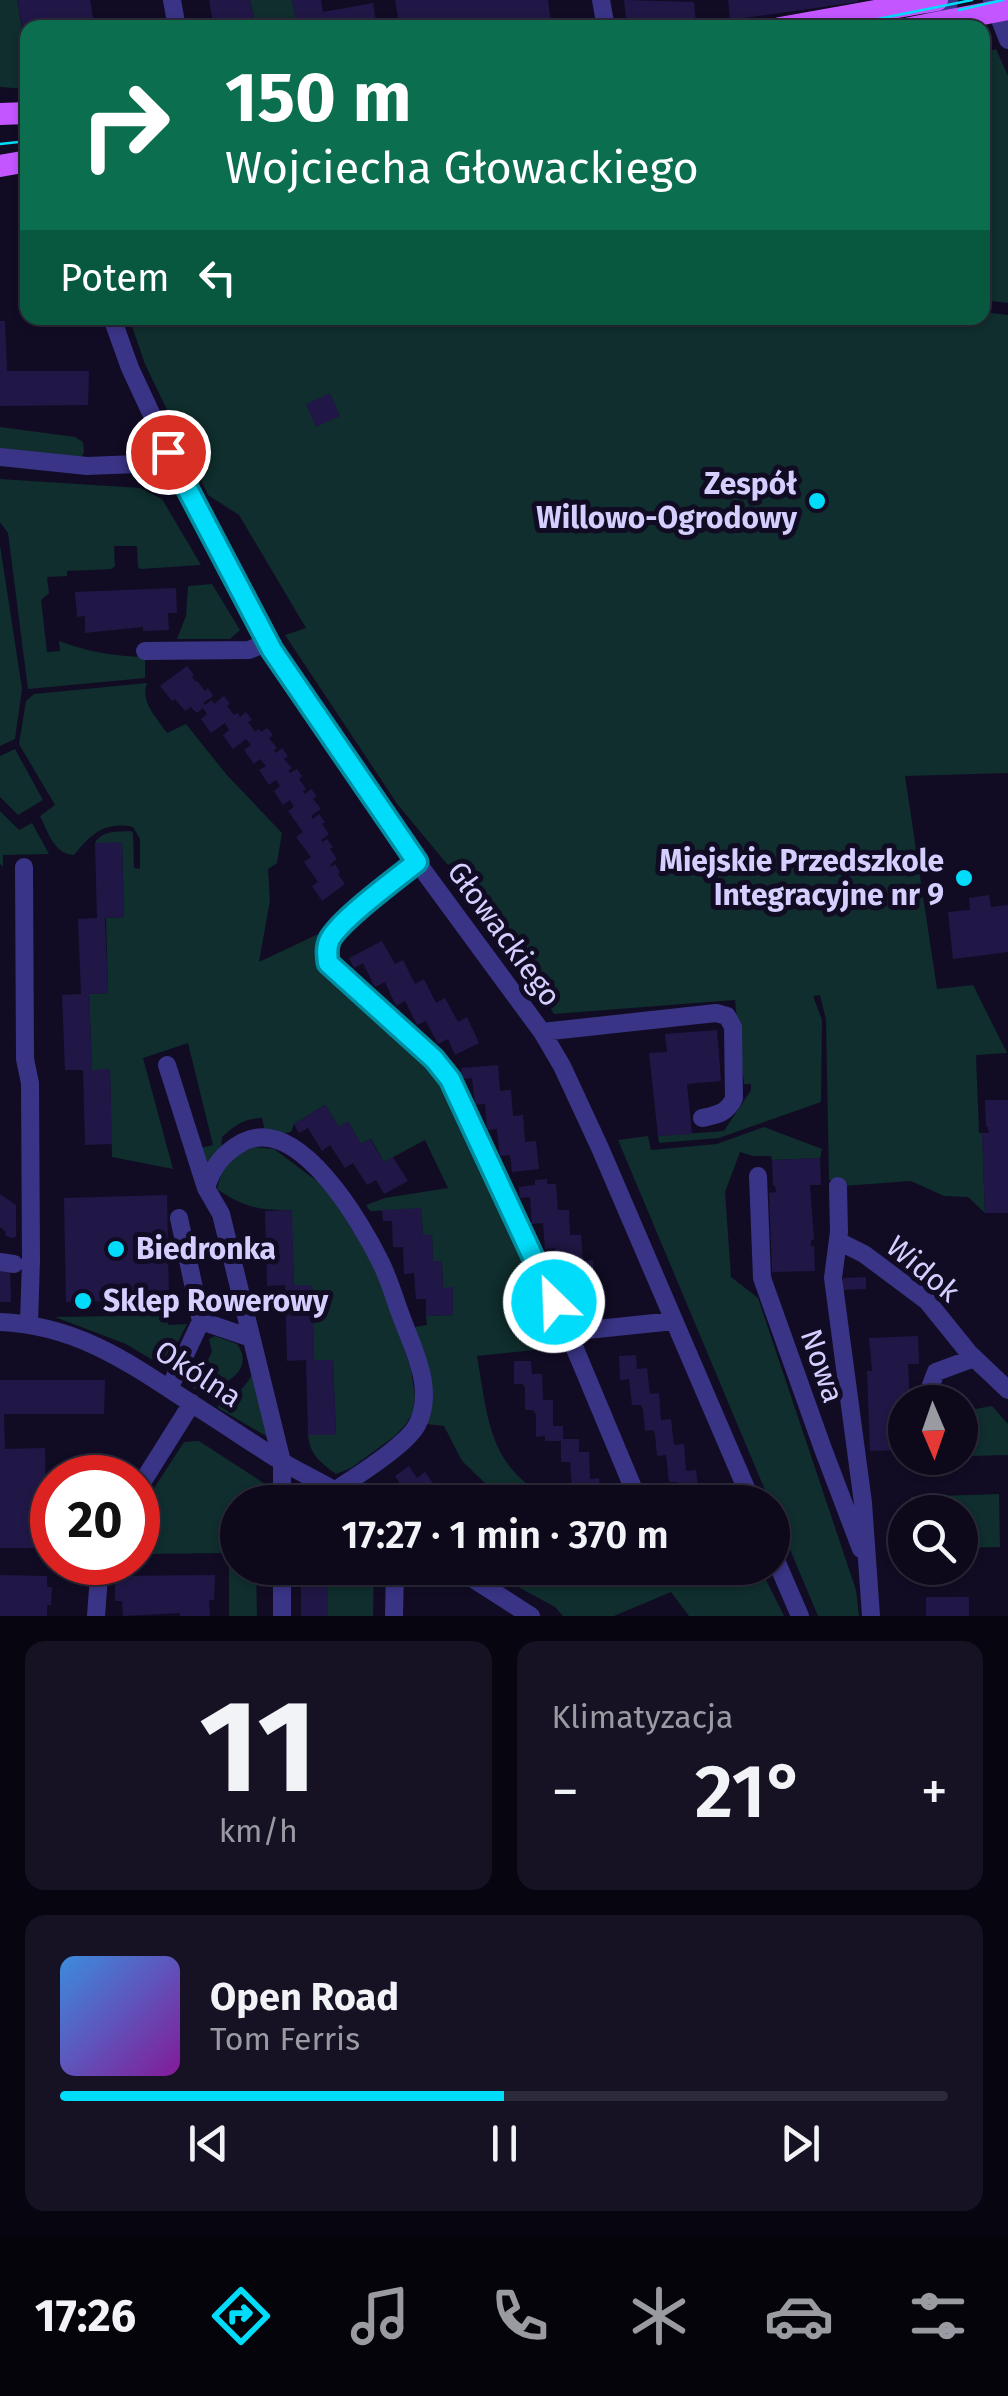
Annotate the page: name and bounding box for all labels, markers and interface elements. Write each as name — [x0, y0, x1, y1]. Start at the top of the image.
text: 150 m — [225, 56, 412, 140]
icon: right — [60, 60, 190, 190]
text: Wojciecha Głowackiego — [225, 141, 699, 195]
icon: left — [190, 250, 245, 305]
text: Potem — [60, 255, 170, 301]
pin — [126, 410, 211, 495]
icon: arrive — [141, 425, 196, 480]
place label: Zespół Willowo-Ogrodowy — [536, 466, 797, 536]
marker: Zespół Willowo-Ogrodowy — [806, 490, 828, 512]
place label: Miejskie Przedszkole Integracyjne nr 9 — [659, 843, 944, 913]
street label: Głowackiego — [439, 855, 569, 1013]
marker: Miejskie Przedszkole Integracyjne nr 9 — [953, 867, 975, 889]
street label: Widok — [879, 1228, 967, 1310]
place label: Biedronka — [136, 1231, 276, 1267]
marker: Biedronka — [105, 1238, 127, 1260]
position arrow — [502, 1250, 606, 1354]
place label: Sklep Rowerowy — [103, 1283, 329, 1319]
marker: Sklep Rowerowy — [72, 1290, 94, 1312]
street label: Nowa — [793, 1324, 851, 1408]
street label: Okólna — [148, 1333, 248, 1415]
north arrow — [888, 1385, 978, 1475]
map controls — [888, 1385, 978, 1585]
speed limit sign: 20 — [30, 1455, 160, 1585]
button: search — [888, 1495, 978, 1585]
text: 17:27 · 1 min · 370 m — [341, 1512, 669, 1558]
text: 11 — [199, 1669, 317, 1825]
text: Klimatyzacja — [552, 1698, 733, 1736]
text: 21° — [695, 1747, 805, 1837]
text: − — [552, 1759, 579, 1825]
text: + — [921, 1759, 948, 1825]
text: km/h — [219, 1812, 298, 1850]
text: Open Road — [210, 1974, 399, 2020]
text: Tom Ferris — [210, 2020, 360, 2058]
icon: previous — [181, 2116, 236, 2171]
icon: pause — [477, 2116, 532, 2171]
icon: next — [773, 2116, 828, 2171]
icon: directions — [206, 2281, 276, 2351]
icon: music — [345, 2281, 415, 2351]
icon: phone — [485, 2281, 555, 2351]
icon: climate — [624, 2281, 694, 2351]
icon: car — [764, 2281, 834, 2351]
icon: filters — [903, 2281, 973, 2351]
text: 17:26 — [35, 2289, 136, 2343]

